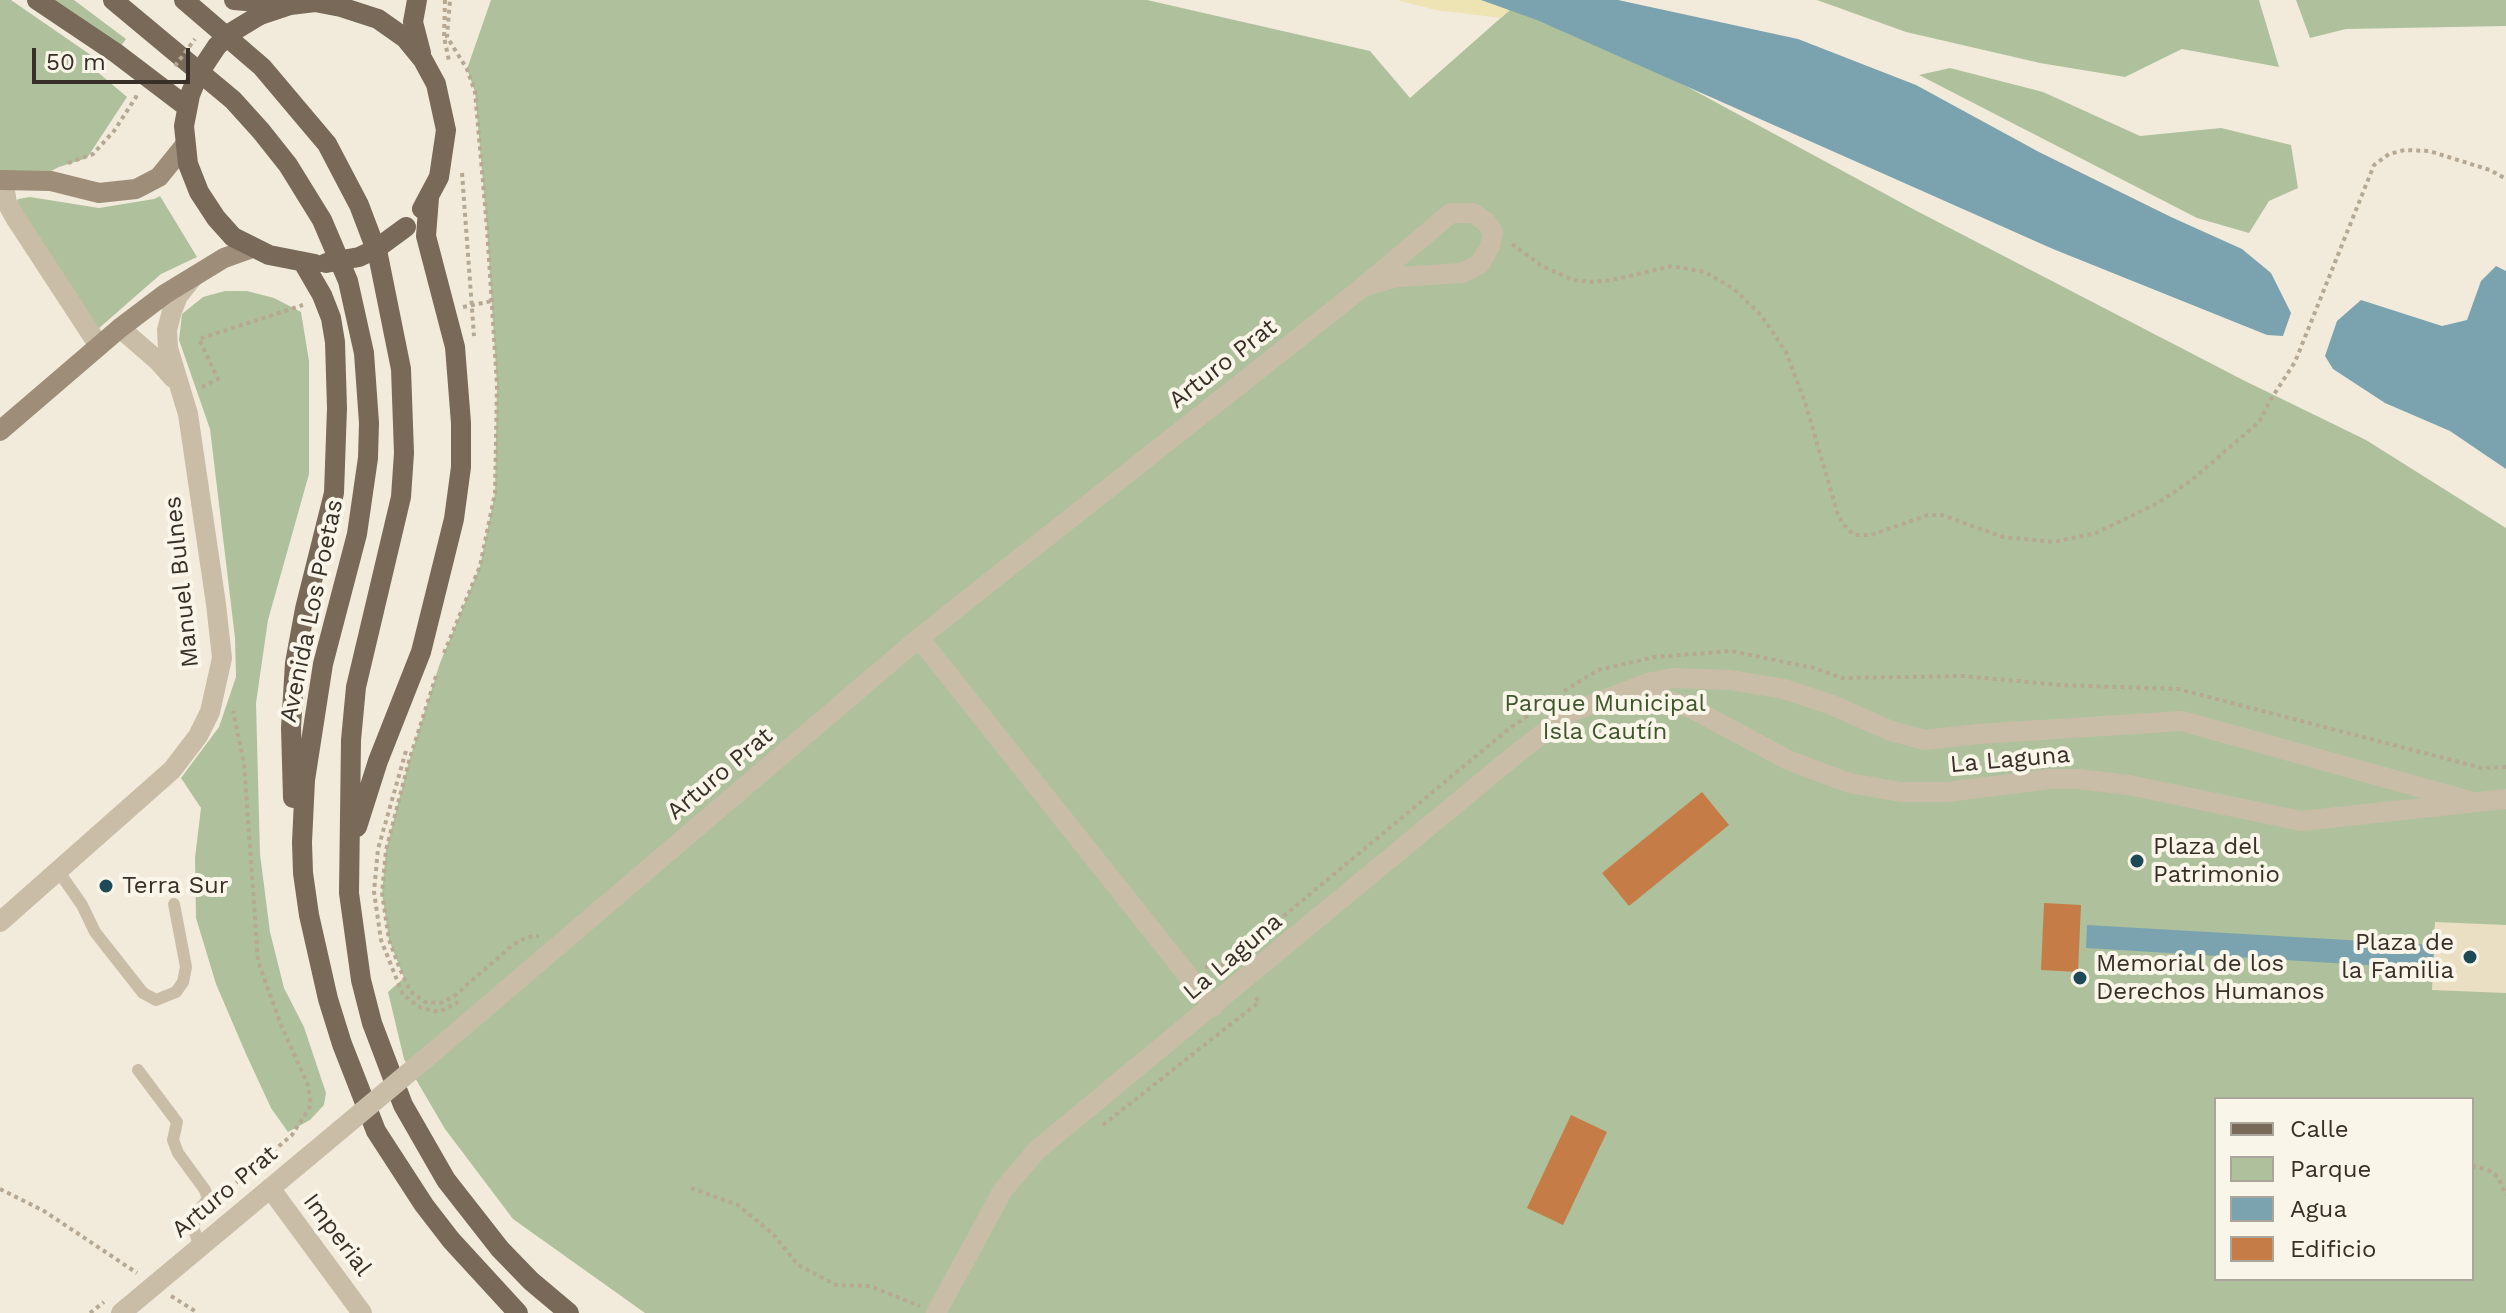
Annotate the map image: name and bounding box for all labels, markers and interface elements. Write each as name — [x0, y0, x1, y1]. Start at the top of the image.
scale bar — [36, 32, 194, 82]
text: 50 m — [46, 48, 106, 76]
street label: Arturo Prat — [1163, 313, 1283, 415]
street label: Manuel Bulnes — [159, 495, 205, 669]
street label: Avenida Los Poetas — [274, 497, 350, 725]
park label: Parque Municipal Isla Cautín — [1504, 690, 1706, 746]
street label: Arturo Prat — [661, 722, 779, 826]
street label: La Laguna — [1949, 740, 2071, 780]
place label: Plaza del Patrimonio — [2153, 833, 2280, 889]
marker: Plaza del Patrimonio — [2128, 852, 2146, 870]
place label: Terra Sur — [122, 872, 229, 900]
marker: Terra Sur — [97, 877, 115, 895]
street label: La Laguna — [1178, 907, 1288, 1007]
place label: Plaza de la Familia — [2341, 929, 2454, 985]
marker: Plaza de la Familia — [2461, 948, 2479, 966]
place label: Memorial de los Derechos Humanos — [2096, 950, 2325, 1006]
marker: Memorial de los Derechos Humanos — [2071, 969, 2089, 987]
legend — [2214, 1097, 2474, 1281]
text: Calle — [2290, 1115, 2349, 1143]
street label: Arturo Prat — [166, 1140, 284, 1244]
text: Parque — [2290, 1155, 2371, 1183]
street label: Imperial — [297, 1188, 377, 1282]
text: Agua — [2290, 1195, 2347, 1223]
text: Edificio — [2290, 1235, 2376, 1263]

